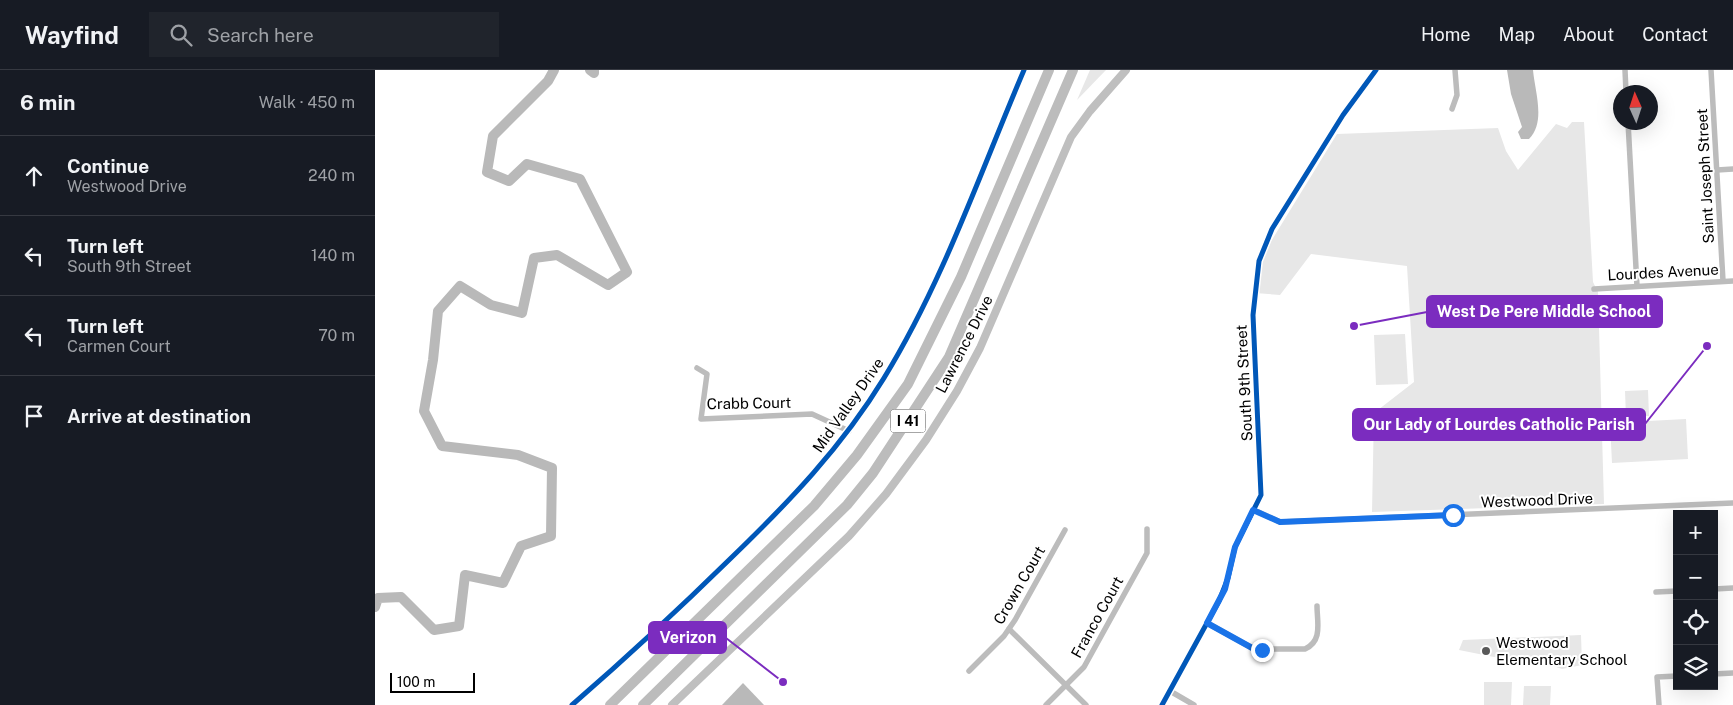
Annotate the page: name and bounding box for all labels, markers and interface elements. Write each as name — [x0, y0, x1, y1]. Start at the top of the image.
search box — [149, 12, 499, 57]
text: Wayfind — [25, 21, 119, 49]
icon: search — [167, 21, 195, 49]
text: Search here — [207, 24, 314, 46]
text: Home — [1421, 24, 1471, 45]
text: Map — [1499, 24, 1535, 45]
text: About — [1563, 24, 1614, 45]
text: Contact — [1642, 24, 1708, 45]
north arrow — [1613, 85, 1658, 130]
text: 6 min — [20, 90, 76, 115]
text: Walk · 450 m — [259, 93, 355, 112]
street label: Saint Joseph Street — [1693, 108, 1717, 244]
text: Continue — [67, 155, 149, 177]
icon: ahead — [20, 162, 48, 190]
text: 240 m — [308, 166, 355, 185]
text: Westwood Drive — [67, 177, 187, 196]
text: Turn left — [67, 235, 144, 257]
icon: left — [20, 242, 48, 270]
text: 140 m — [311, 246, 355, 265]
text: South 9th Street — [67, 257, 191, 276]
street label: Lourdes Avenue — [1607, 261, 1719, 283]
street label: Lawrence Drive — [932, 292, 996, 396]
callout: West De Pere Middle School — [1427, 296, 1662, 327]
text: West De Pere Middle School — [1437, 302, 1651, 321]
text: Turn left — [67, 315, 144, 337]
icon: left — [20, 322, 48, 350]
street label: South 9th Street — [1232, 324, 1256, 442]
text: 70 m — [318, 326, 355, 345]
text: Carmen Court — [67, 337, 171, 356]
street label: Mid Valley Drive — [809, 355, 887, 455]
street label: Crabb Court — [707, 394, 792, 412]
icon: arrive — [20, 402, 48, 430]
text: Arrive at destination — [67, 405, 251, 427]
callout: Our Lady of Lourdes Catholic Parish — [1353, 409, 1645, 440]
road number: I 41 — [891, 410, 925, 432]
text: Our Lady of Lourdes Catholic Parish — [1363, 415, 1635, 434]
street label: Westwood Drive — [1481, 490, 1593, 510]
route start — [1442, 504, 1465, 527]
map controls — [1673, 510, 1718, 690]
button: + — [1673, 510, 1718, 555]
street label: Crown Court — [990, 543, 1048, 627]
button: − — [1673, 555, 1718, 600]
street label: Franco Court — [1068, 573, 1126, 661]
button: locate — [1673, 600, 1718, 645]
callout: Verizon — [649, 622, 726, 653]
text: Verizon — [660, 628, 716, 647]
place label: Westwood Elementary School — [1496, 634, 1628, 668]
route end — [1251, 639, 1274, 662]
marker: Westwood Elementary School — [1480, 645, 1492, 657]
button: layers — [1673, 645, 1718, 690]
scale bar — [390, 670, 475, 693]
text: 100 m — [397, 674, 435, 690]

